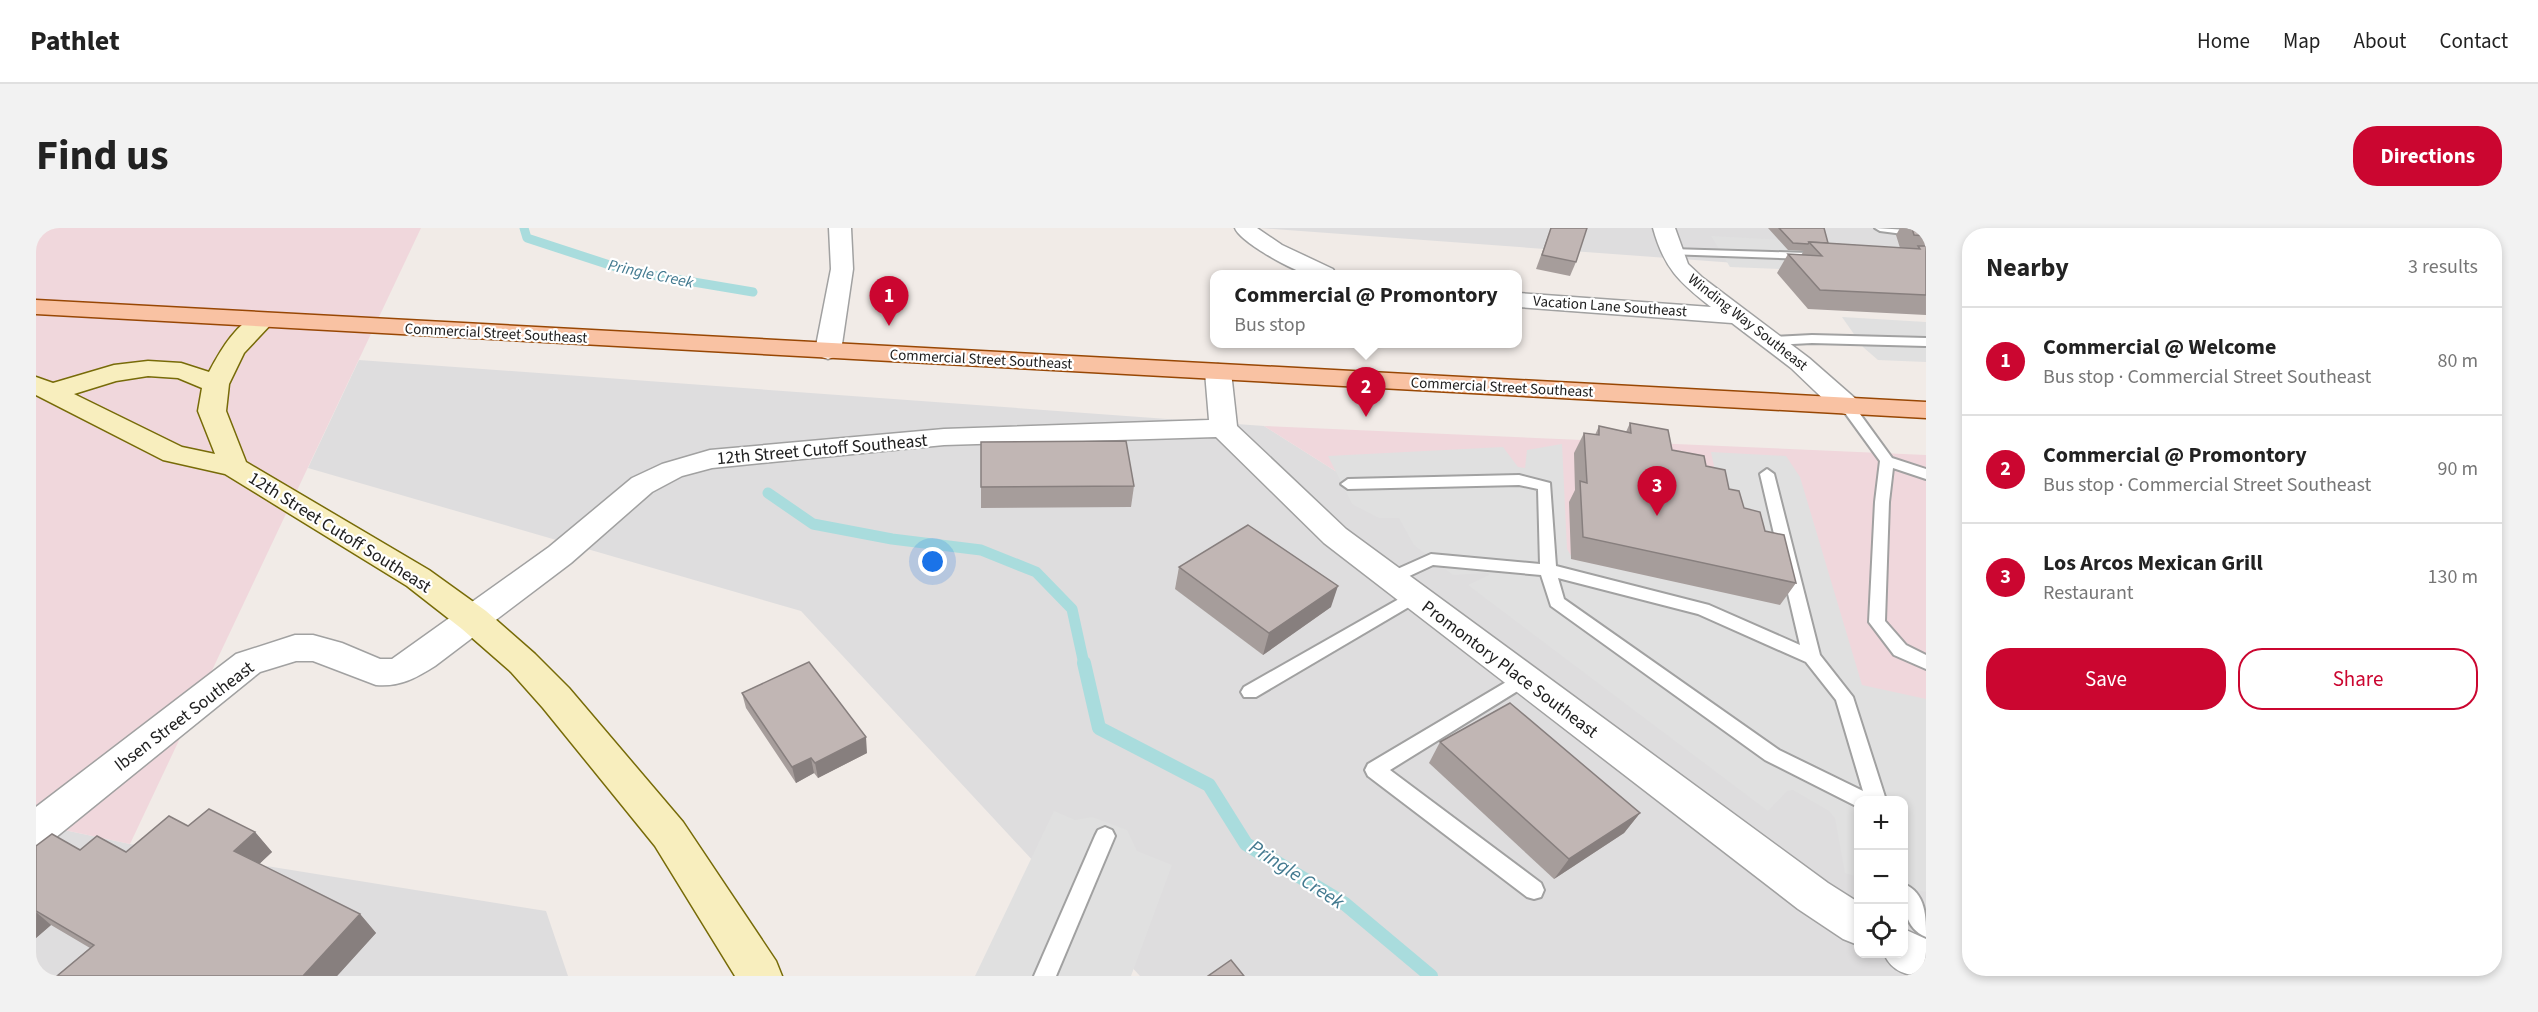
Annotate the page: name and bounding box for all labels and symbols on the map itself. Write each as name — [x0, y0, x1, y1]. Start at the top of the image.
water label: Pringle Creek — [606, 254, 696, 294]
street label: Winding Way Southeast — [1683, 269, 1812, 376]
pin: 1 — [870, 276, 908, 326]
street label: Vacation Lane Southeast — [1532, 291, 1687, 322]
street label: Commercial Street Southeast — [404, 318, 588, 349]
street label: Commercial Street Southeast — [889, 344, 1073, 375]
pin: 2 — [1346, 368, 1386, 417]
street label: Commercial Street Southeast — [1410, 372, 1594, 403]
street label: 12th Street Cutoff Southeast — [716, 428, 929, 471]
street label: 12th Street Cutoff Southeast — [243, 466, 436, 599]
pin: 3 — [1638, 466, 1676, 516]
your location — [918, 547, 947, 576]
street label: Promontory Place Southeast — [1416, 595, 1603, 744]
street label: Ibsen Street Southeast — [109, 655, 259, 777]
water label: Pringle Creek — [1243, 834, 1350, 916]

